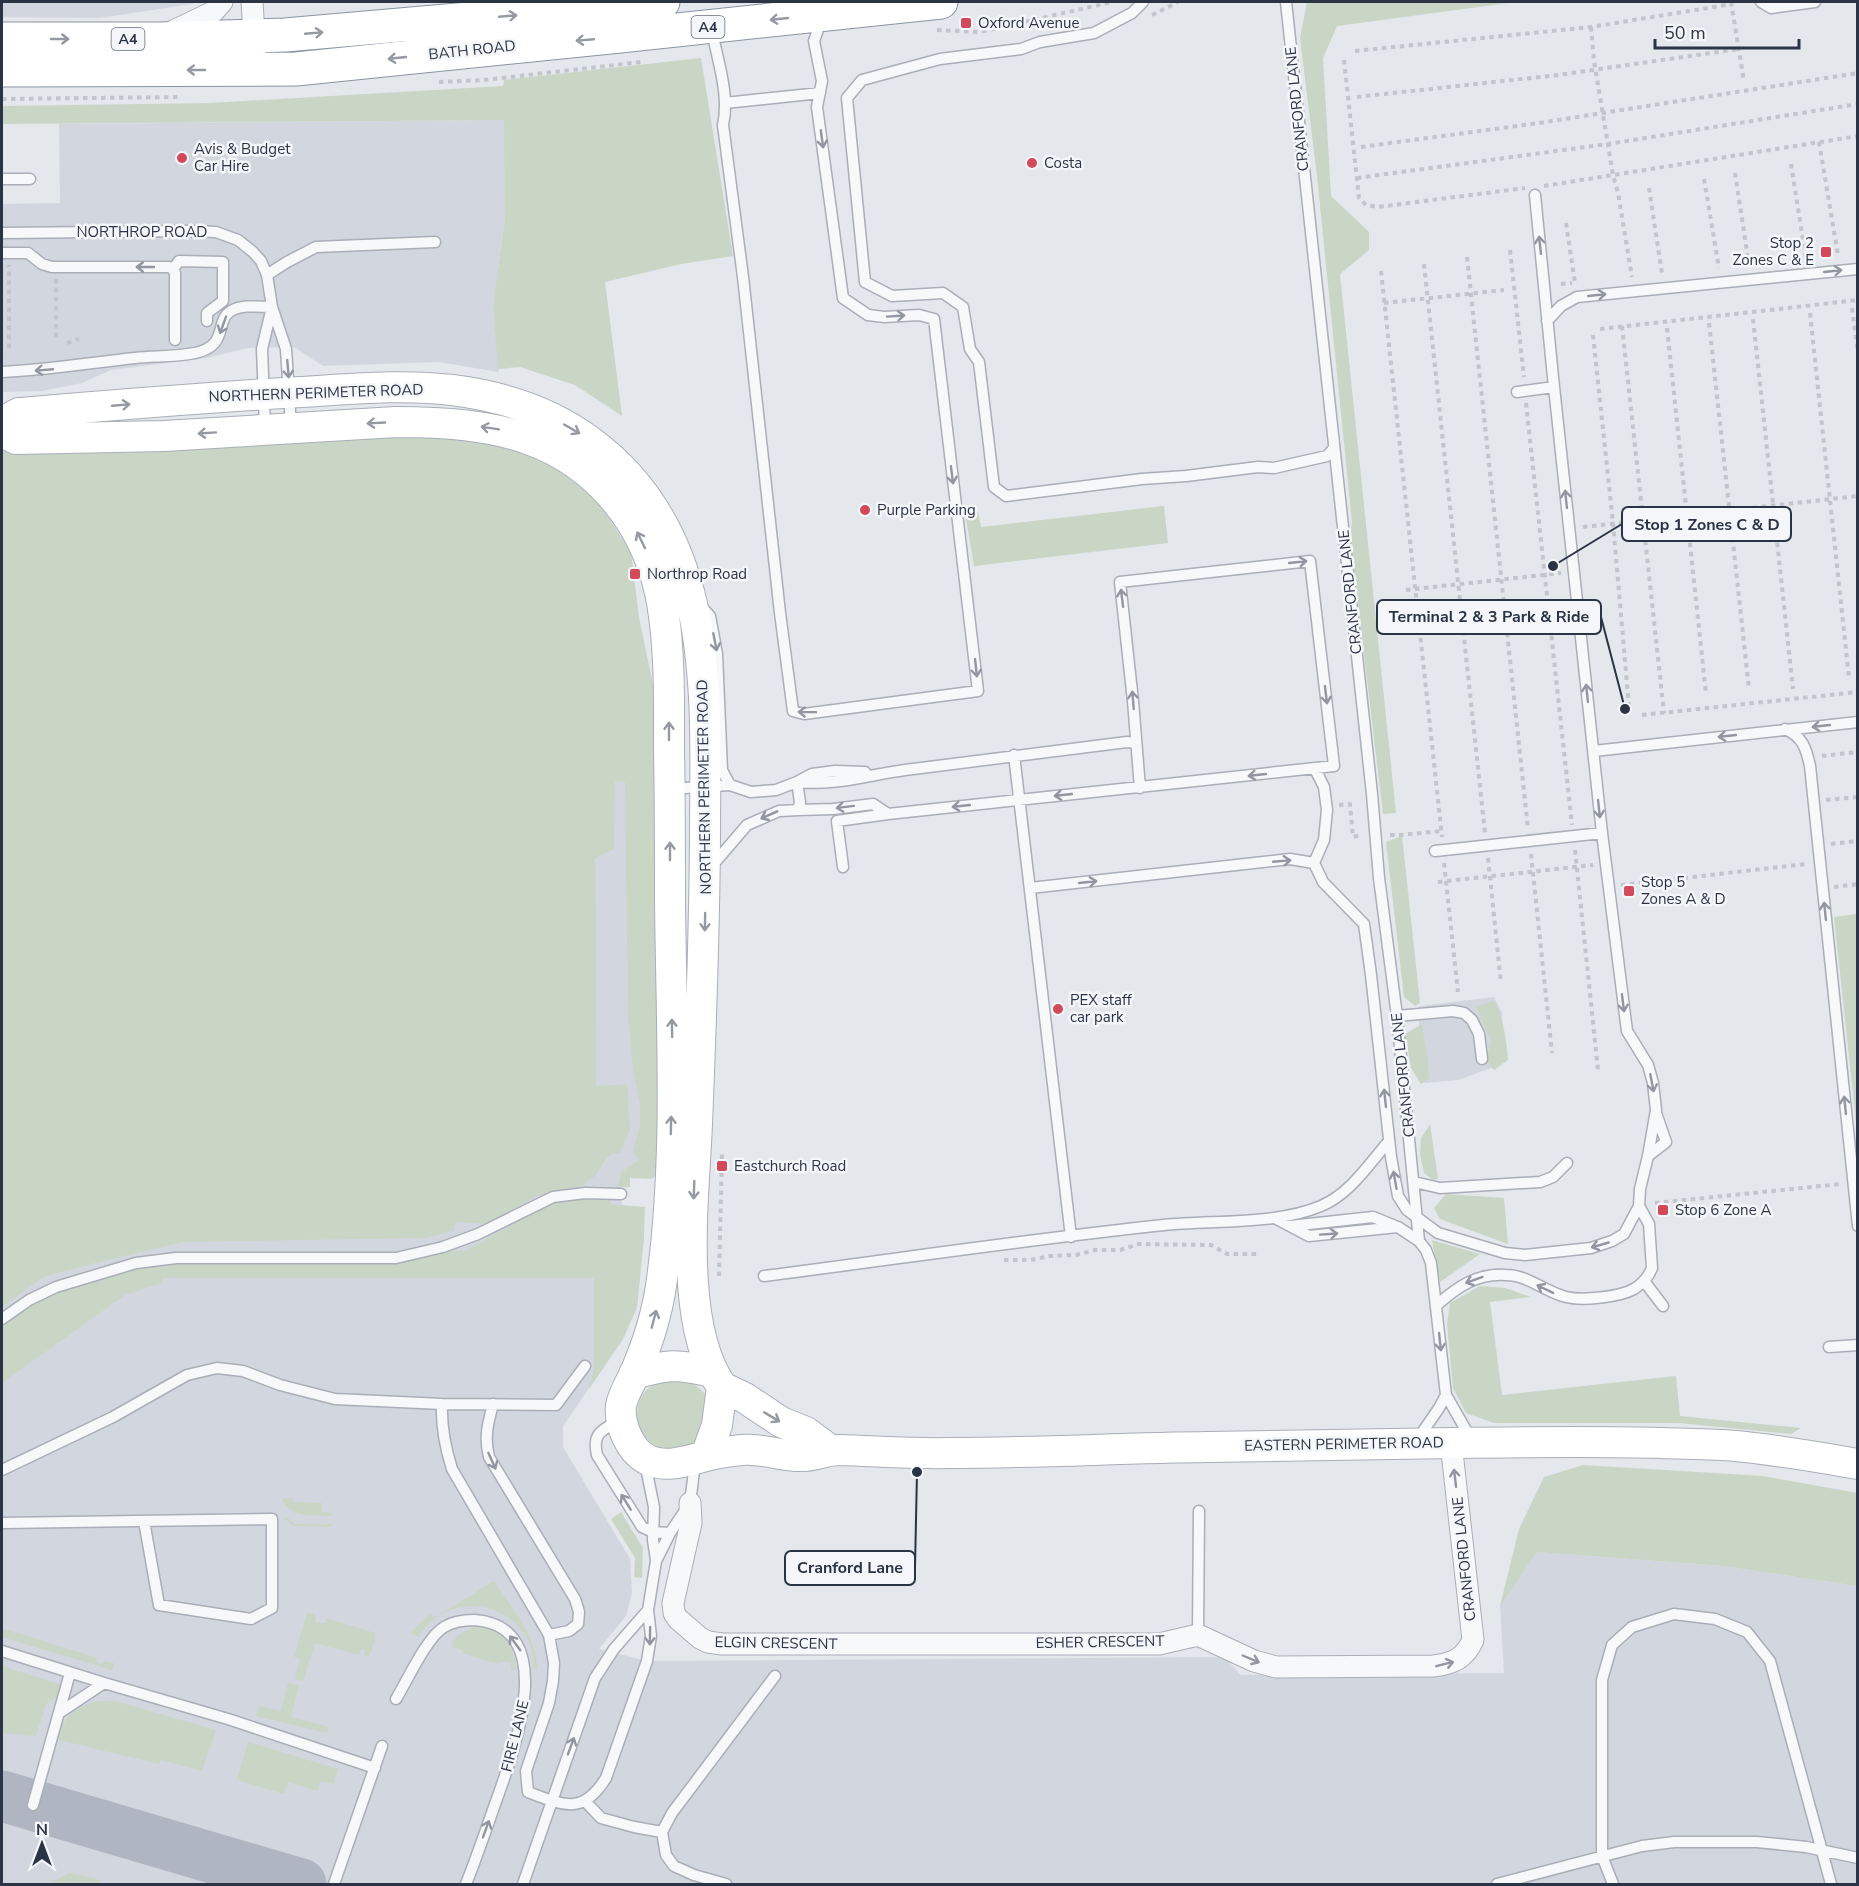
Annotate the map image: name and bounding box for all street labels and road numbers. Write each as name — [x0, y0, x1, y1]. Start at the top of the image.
road number: A4 — [692, 16, 724, 38]
road number: A4 — [112, 28, 144, 50]
street label: BATH ROAD — [427, 35, 517, 65]
street label: CRANFORD LANE — [1281, 46, 1313, 172]
street label: NORTHROP ROAD — [77, 222, 207, 242]
street label: NORTHERN PERIMETER ROAD — [208, 379, 424, 407]
street label: CRANFORD LANE — [1334, 529, 1366, 655]
street label: NORTHERN PERIMETER ROAD — [692, 679, 716, 895]
street label: CRANFORD LANE — [1387, 1012, 1419, 1138]
street label: EASTERN PERIMETER ROAD — [1244, 1432, 1444, 1456]
street label: CRANFORD LANE — [1448, 1496, 1480, 1622]
street label: ESHER CRESCENT — [1035, 1631, 1165, 1653]
street label: ELGIN CRESCENT — [714, 1632, 838, 1654]
street label: FIRE LANE — [496, 1698, 534, 1774]

